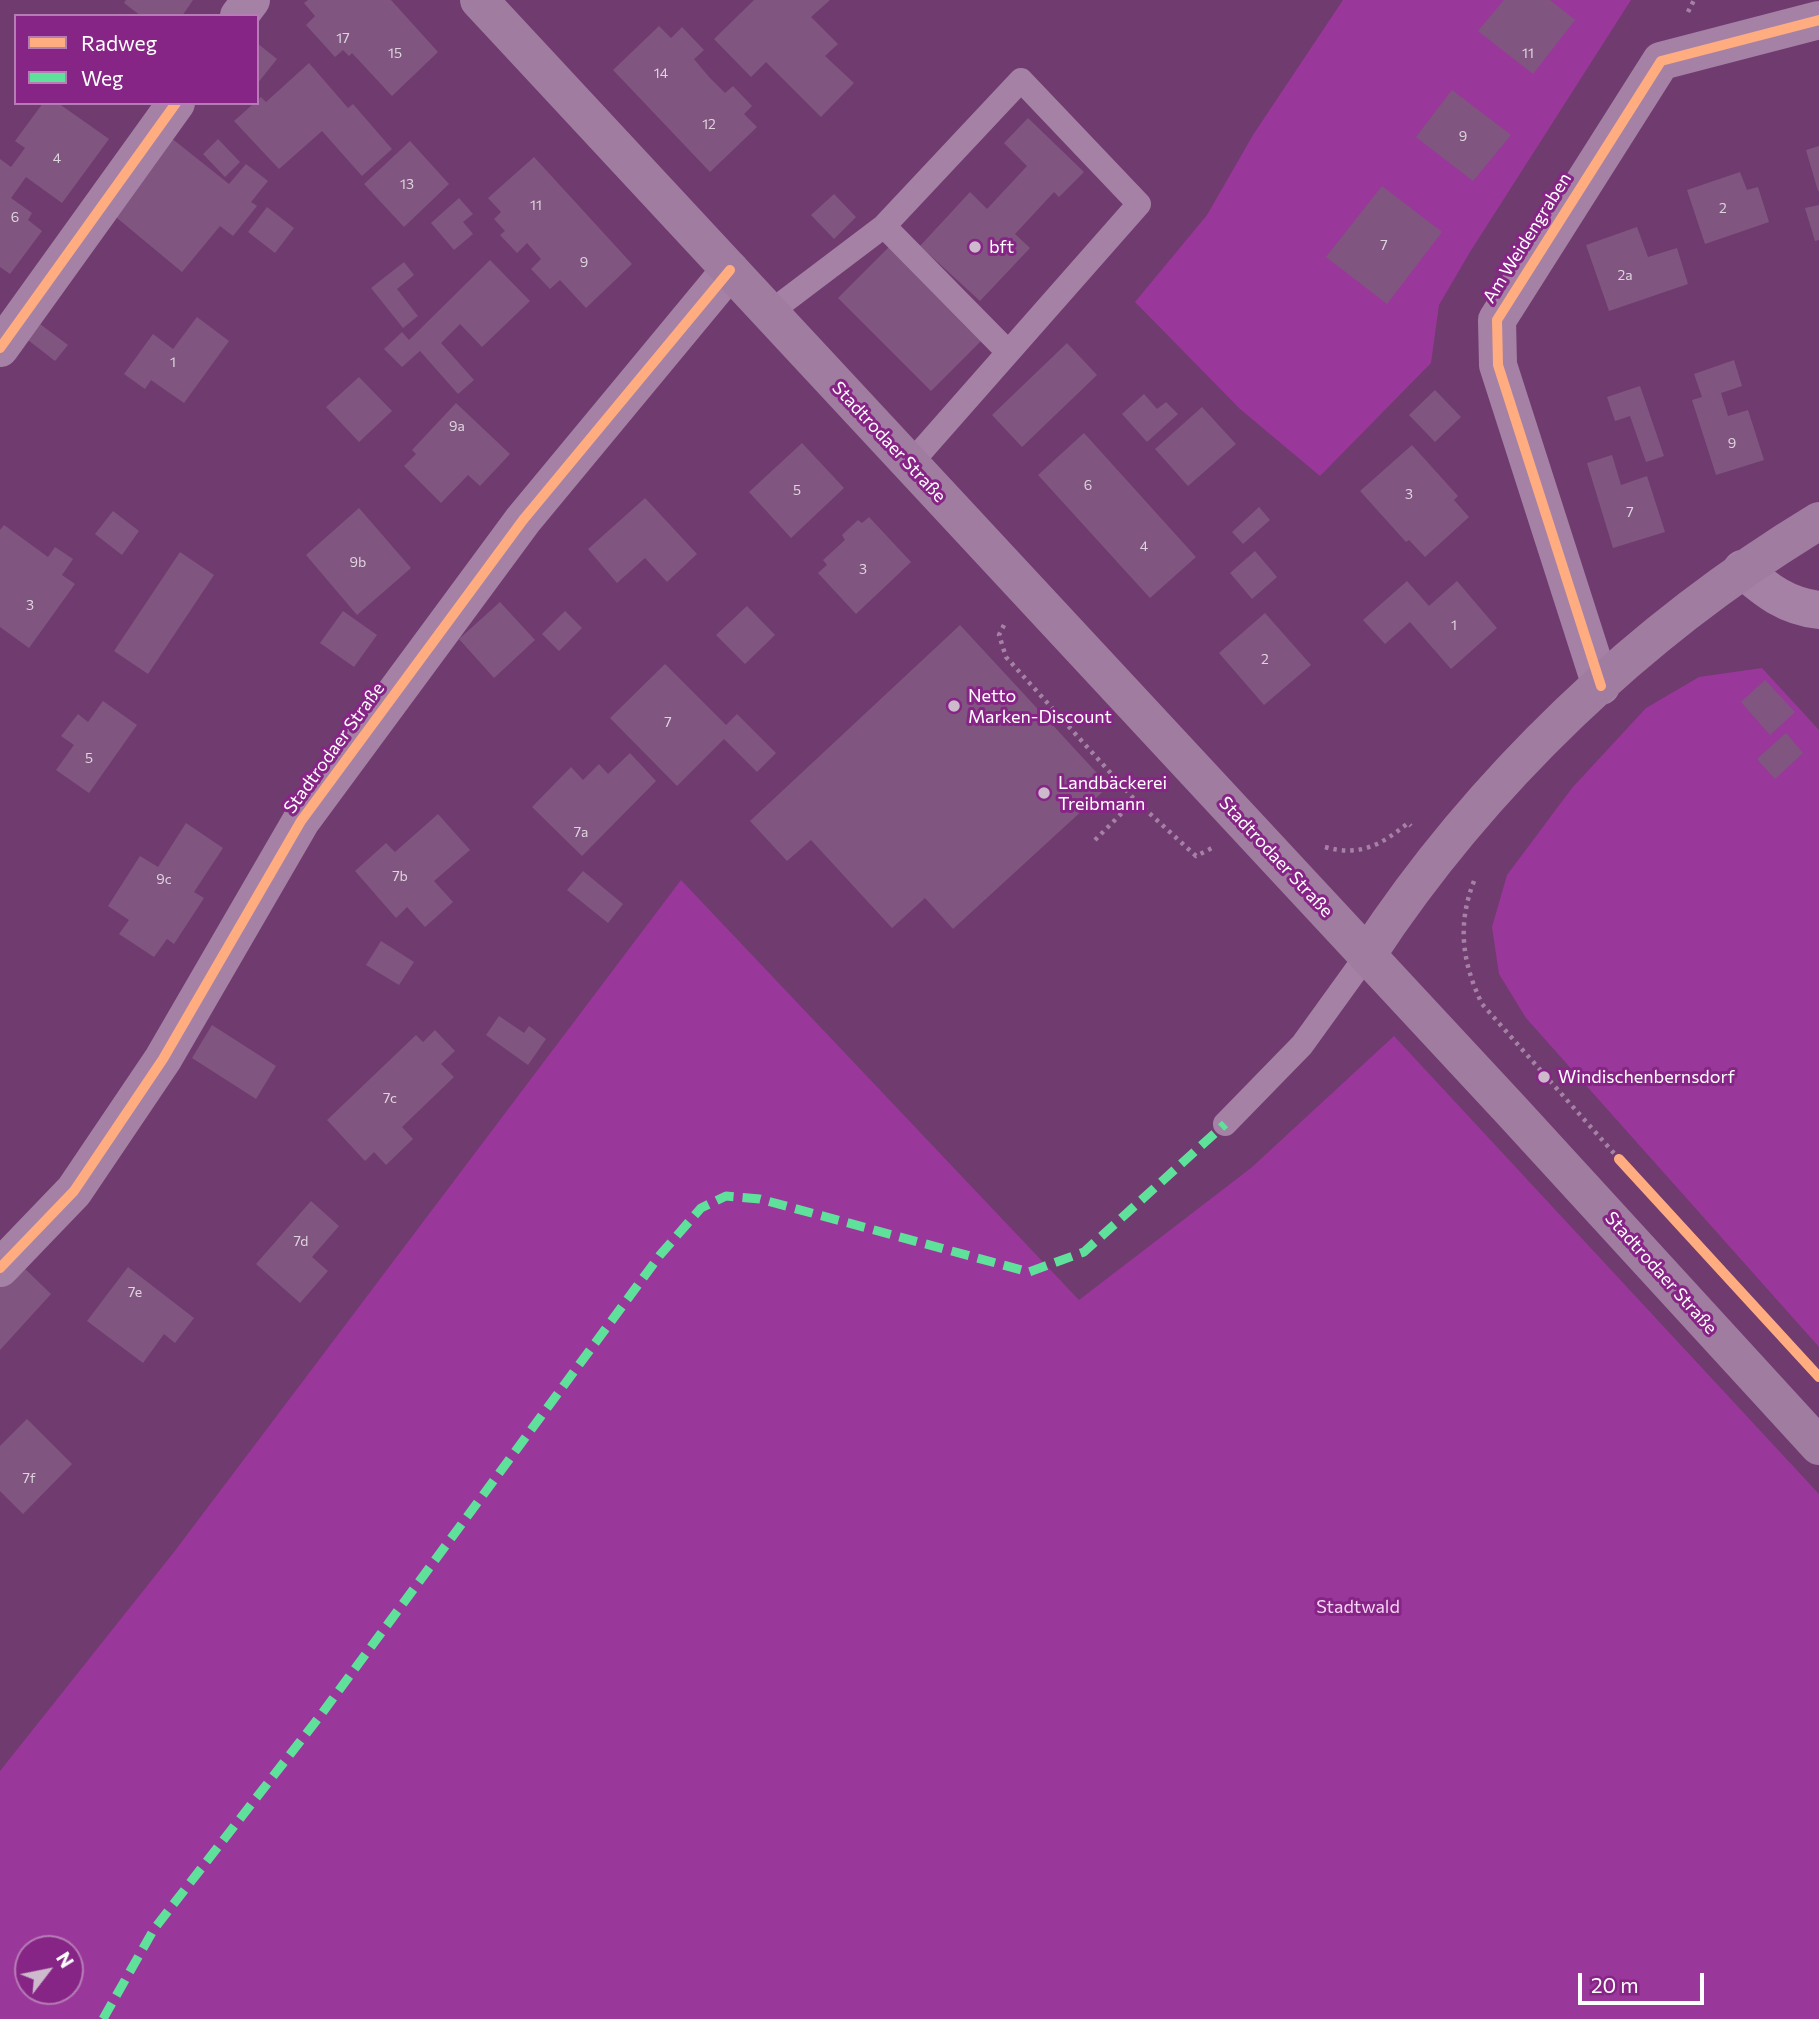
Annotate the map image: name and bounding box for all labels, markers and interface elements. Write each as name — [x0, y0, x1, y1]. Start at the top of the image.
legend — [14, 14, 259, 105]
text: Radweg — [81, 30, 157, 55]
house number: 17 — [336, 30, 350, 46]
house number: 15 — [388, 45, 402, 61]
house number: 11 — [1522, 45, 1534, 61]
text: Weg — [81, 65, 123, 90]
house number: 14 — [654, 65, 668, 81]
house number: 12 — [702, 116, 716, 132]
house number: 9 — [1459, 128, 1467, 144]
house number: 4 — [53, 150, 61, 166]
street label: Am Weidengraben — [1478, 169, 1576, 307]
house number: 13 — [400, 176, 414, 192]
house number: 11 — [530, 197, 542, 213]
house number: 2 — [1719, 200, 1727, 216]
house number: 6 — [11, 209, 19, 225]
place label: bft — [989, 236, 1014, 258]
house number: 7 — [1380, 237, 1388, 253]
marker: bft — [967, 239, 983, 255]
house number: 9 — [580, 254, 588, 270]
house number: 2a — [1617, 267, 1633, 283]
house number: 1 — [170, 354, 176, 370]
street label: Stadtrodaer Straße — [828, 377, 950, 507]
house number: 9a — [449, 418, 465, 434]
house number: 9 — [1728, 435, 1736, 451]
house number: 6 — [1084, 477, 1092, 493]
house number: 5 — [793, 482, 801, 498]
house number: 3 — [1405, 486, 1413, 502]
house number: 7 — [1626, 504, 1634, 520]
house number: 4 — [1140, 538, 1148, 554]
house number: 9b — [350, 554, 366, 570]
house number: 3 — [859, 561, 867, 577]
house number: 3 — [26, 597, 34, 613]
house number: 1 — [1451, 617, 1457, 633]
house number: 2 — [1261, 651, 1269, 667]
street label: Stadtrodaer Straße — [279, 678, 389, 818]
place label: Netto Marken-Discount — [968, 685, 1112, 728]
marker: Netto Marken-Discount — [946, 698, 962, 714]
house number: 7 — [664, 714, 672, 730]
house number: 5 — [85, 750, 93, 766]
place label: Landbäckerei Treibmann — [1058, 772, 1167, 814]
marker: Landbäckerei Treibmann — [1036, 785, 1052, 801]
street label: Stadtrodaer Straße — [1215, 792, 1337, 922]
house number: 7a — [574, 824, 588, 840]
house number: 7b — [392, 868, 408, 884]
house number: 9c — [156, 871, 172, 887]
place label: Windischenbernsdorf — [1558, 1066, 1735, 1088]
marker: Windischenbernsdorf — [1536, 1069, 1552, 1085]
house number: 7c — [383, 1090, 397, 1106]
street label: Stadtrodaer Straße — [1600, 1207, 1722, 1339]
house number: 7d — [294, 1233, 308, 1249]
house number: 7e — [128, 1284, 142, 1300]
house number: 7f — [23, 1470, 35, 1486]
park label: Stadtwald — [1316, 1596, 1400, 1618]
north arrow — [14, 1935, 84, 2005]
text: N — [52, 1948, 79, 1972]
scale bar — [1581, 1960, 1707, 2004]
text: 20 m — [1591, 1972, 1639, 1997]

